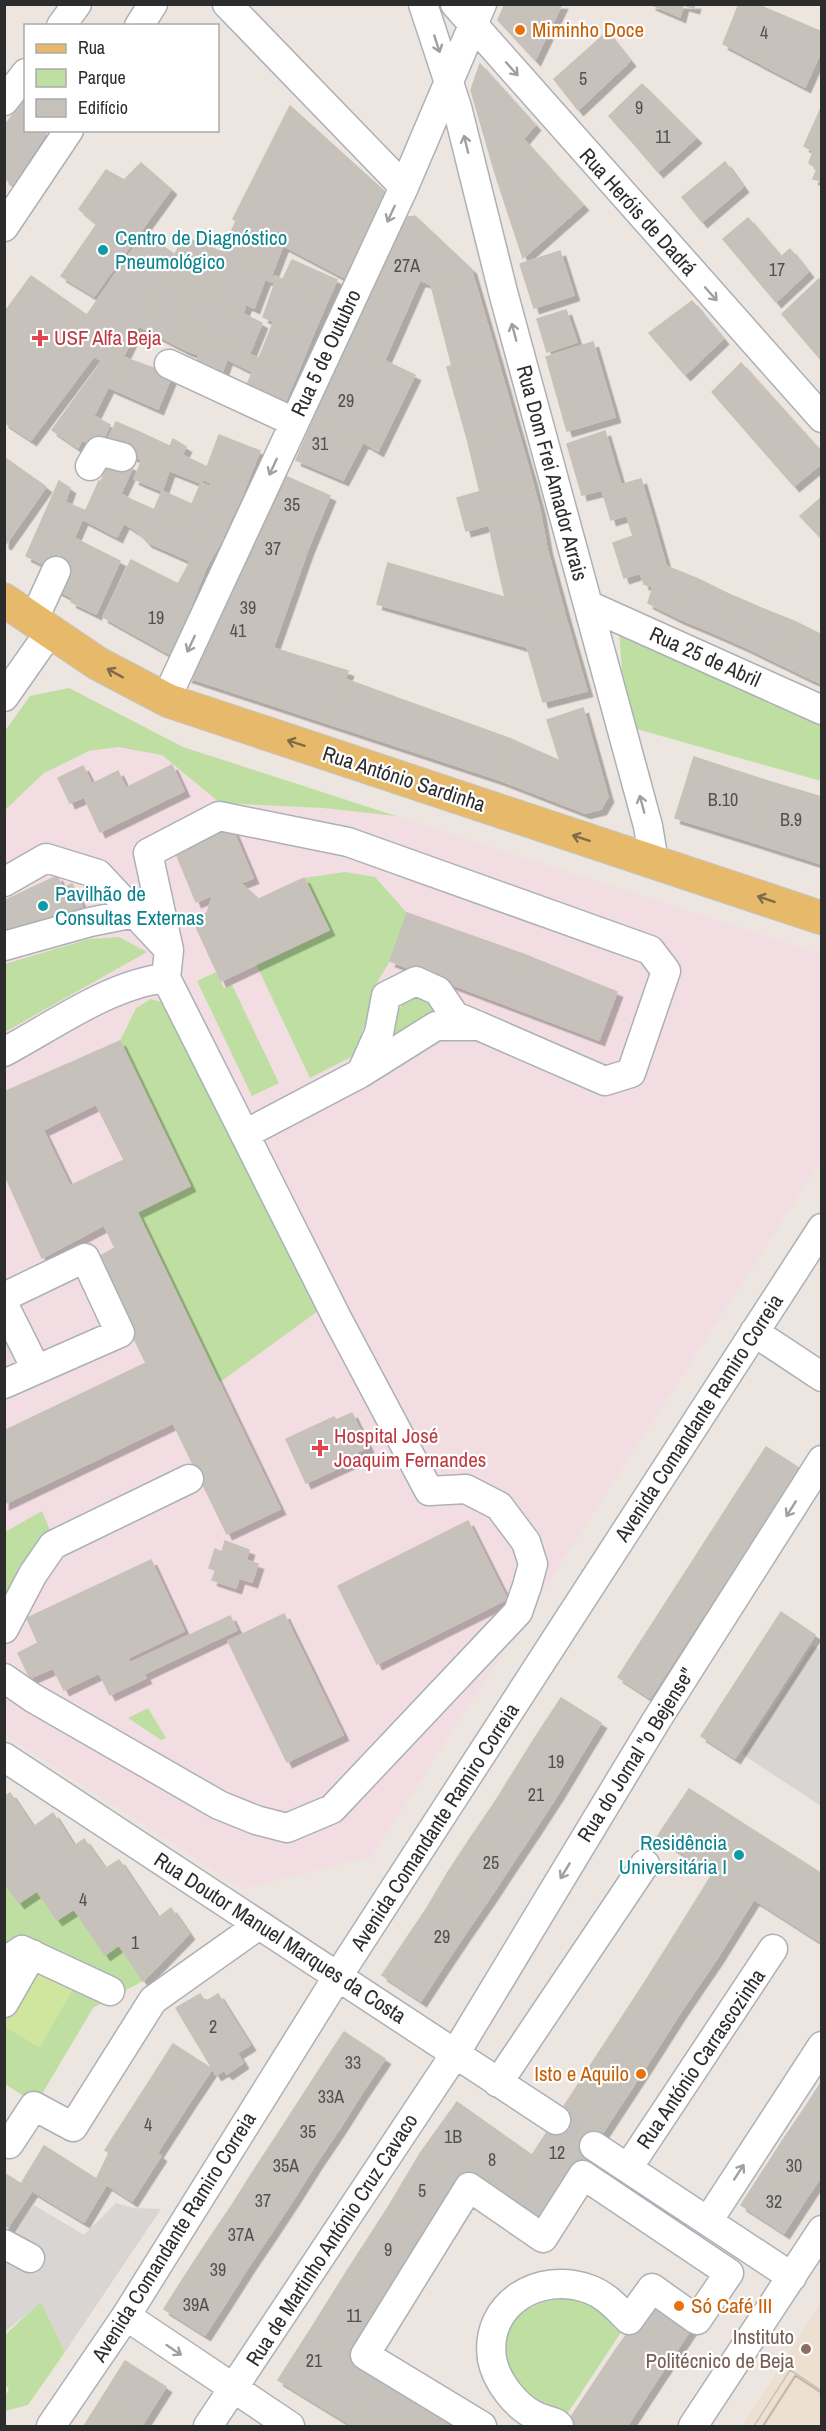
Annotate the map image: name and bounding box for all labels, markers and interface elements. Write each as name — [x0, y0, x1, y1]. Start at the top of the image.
place label: Miminho Doce — [532, 15, 644, 44]
house number: 4 — [760, 20, 768, 45]
marker: Miminho Doce — [513, 23, 527, 37]
legend — [24, 24, 219, 132]
one-way arrow — [432, 34, 443, 53]
text: Rua — [78, 35, 105, 60]
one-way arrow — [505, 61, 519, 76]
text: Parque — [78, 65, 126, 90]
house number: 5 — [579, 66, 587, 91]
text: Edifício — [78, 95, 128, 120]
house number: 9 — [635, 95, 643, 120]
house number: 11 — [655, 124, 671, 149]
one-way arrow — [460, 134, 472, 153]
street label: Rua Heróis de Dadrá — [573, 142, 704, 282]
one-way arrow — [385, 205, 397, 223]
place label: Centro de Diagnóstico Pneumológico — [115, 223, 287, 276]
marker: Centro de Diagnóstico Pneumológico — [96, 243, 110, 257]
house number: 27A — [394, 253, 420, 278]
house number: 17 — [769, 257, 785, 282]
street label: Rua 5 de Outubro — [283, 285, 368, 421]
one-way arrow — [704, 286, 718, 301]
place label: USF Alfa Beja — [54, 323, 162, 352]
one-way arrow — [508, 323, 519, 342]
marker: USF Alfa Beja — [31, 329, 49, 347]
street label: Rua Dom Frei Amador Arrais — [510, 362, 595, 584]
house number: 29 — [338, 388, 354, 413]
house number: 31 — [312, 431, 329, 456]
one-way arrow — [267, 458, 279, 476]
house number: 35 — [284, 492, 300, 517]
house number: 37 — [265, 536, 281, 561]
house number: 39 — [240, 595, 256, 620]
house number: 19 — [148, 605, 164, 630]
house number: 41 — [230, 618, 247, 643]
street label: Rua 25 de Abril — [645, 619, 765, 694]
one-way arrow — [185, 635, 197, 653]
one-way arrow — [107, 667, 124, 679]
one-way arrow — [287, 737, 306, 748]
street label: Rua António Sardinha — [319, 739, 490, 819]
house number: B.10 — [708, 787, 738, 812]
one-way arrow — [636, 795, 647, 814]
house number: B.9 — [780, 807, 802, 832]
one-way arrow — [572, 831, 591, 842]
place label: Pavilhão de Consultas Externas — [55, 879, 204, 932]
one-way arrow — [757, 893, 776, 904]
marker: Pavilhão de Consultas Externas — [36, 899, 50, 913]
street label: Avenida Comandante Ramiro Correia — [607, 1288, 790, 1548]
place label: Hospital José Joaquim Fernandes — [334, 1421, 486, 1474]
marker: Hospital José Joaquim Fernandes — [311, 1439, 329, 1457]
one-way arrow — [784, 1500, 796, 1517]
street label: Rua do Jornal "o Bejense" — [570, 1662, 701, 1848]
street label: Avenida Comandante Ramiro Correia — [343, 1697, 526, 1957]
house number: 19 — [548, 1749, 564, 1774]
house number: 21 — [528, 1782, 545, 1807]
place label: Residência Universitária I — [619, 1828, 727, 1881]
street label: Rua Doutor Manuel Marques da Costa — [149, 1845, 412, 2030]
marker: Residência Universitária I — [732, 1848, 746, 1862]
house number: 25 — [483, 1850, 499, 1875]
one-way arrow — [559, 1862, 571, 1879]
house number: 4 — [79, 1887, 87, 1912]
house number: 29 — [434, 1924, 450, 1949]
house number: 1 — [131, 1930, 140, 1955]
street label: Rua António Carrascozinha — [629, 1963, 772, 2155]
house number: 2 — [209, 2014, 217, 2039]
house number: 33 — [345, 2050, 361, 2075]
place label: Isto e Aquilo — [534, 2059, 629, 2088]
marker: Isto e Aquilo — [634, 2067, 648, 2081]
house number: 33A — [318, 2084, 344, 2109]
street label: Avenida Comandante Ramiro Correia — [84, 2106, 263, 2368]
street label: Rua de Martinho António Cruz Cavaco — [239, 2108, 424, 2372]
house number: 4 — [144, 2112, 152, 2137]
house number: 35 — [300, 2119, 316, 2144]
house number: 1B — [444, 2124, 462, 2149]
house number: 12 — [549, 2140, 565, 2165]
house number: 8 — [488, 2147, 496, 2172]
house number: 35A — [273, 2153, 299, 2178]
house number: 30 — [786, 2153, 802, 2178]
one-way arrow — [734, 2164, 746, 2181]
house number: 5 — [418, 2178, 426, 2203]
house number: 37 — [255, 2188, 271, 2213]
house number: 32 — [766, 2189, 782, 2214]
house number: 37A — [228, 2222, 254, 2247]
house number: 9 — [384, 2237, 392, 2262]
house number: 39 — [210, 2257, 226, 2282]
place label: Só Café III — [691, 2291, 772, 2320]
house number: 39A — [183, 2292, 209, 2317]
marker: Só Café III — [672, 2299, 686, 2313]
house number: 11 — [346, 2303, 362, 2328]
place label: Instituto Politécnico de Beja — [646, 2322, 794, 2375]
marker: Instituto Politécnico de Beja — [799, 2342, 813, 2356]
one-way arrow — [165, 2344, 182, 2356]
house number: 21 — [306, 2348, 323, 2373]

